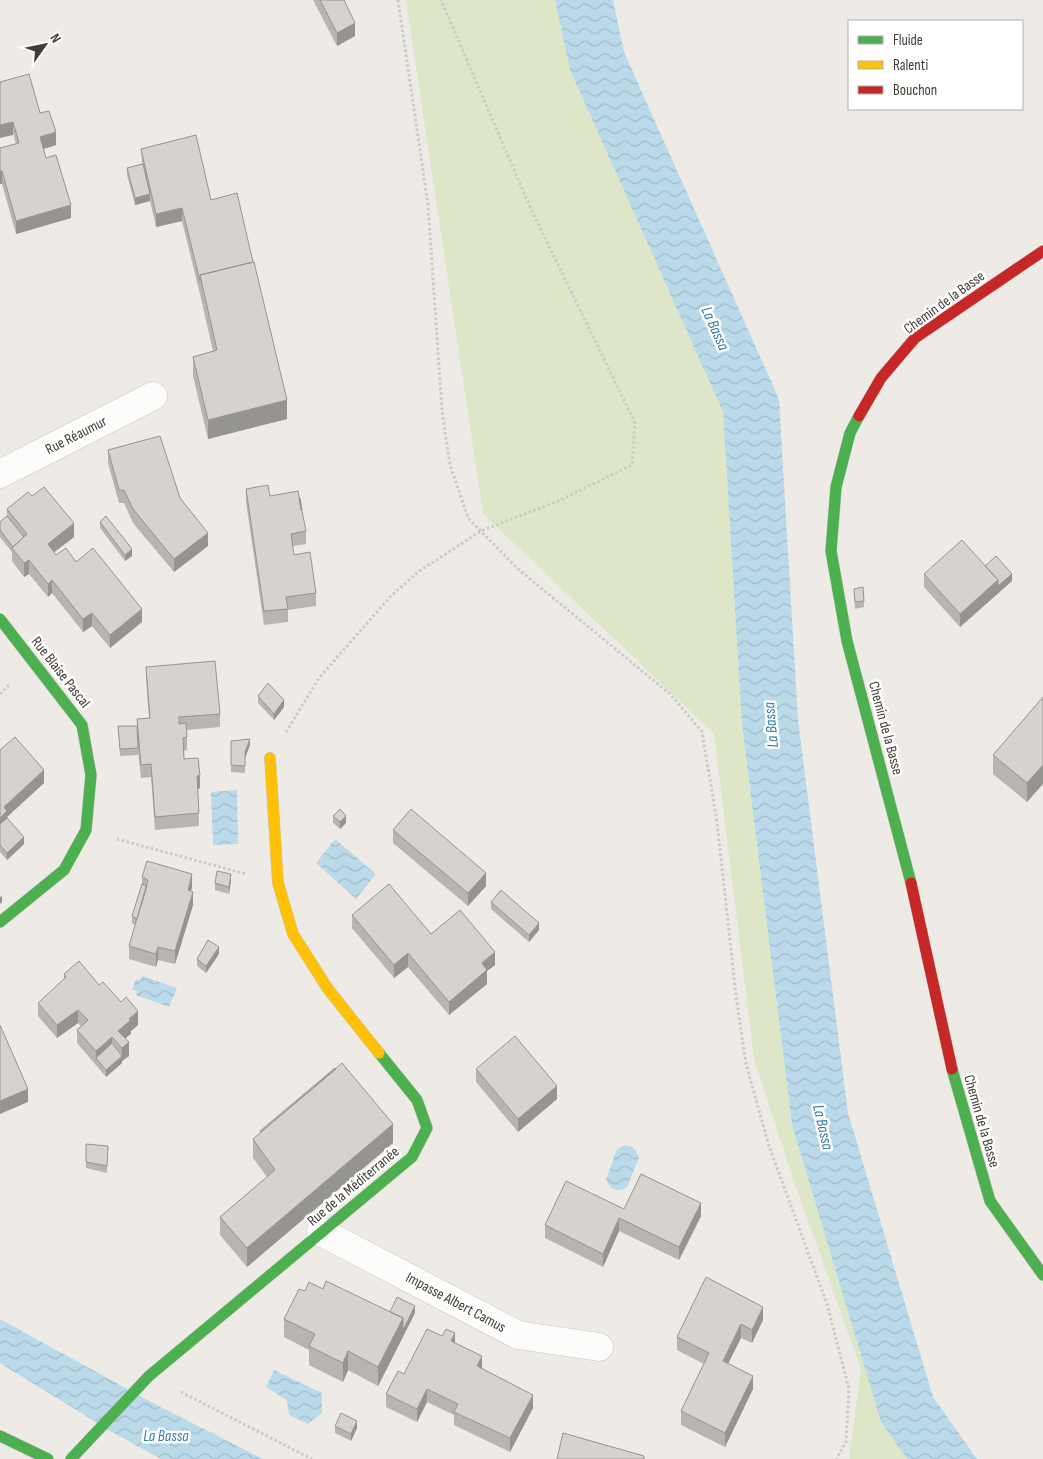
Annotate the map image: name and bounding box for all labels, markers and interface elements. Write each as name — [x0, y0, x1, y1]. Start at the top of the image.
north arrow — [20, 20, 70, 70]
legend — [848, 20, 1023, 110]
text: N — [46, 30, 65, 46]
text: Fluide — [893, 31, 923, 50]
text: Ralenti — [893, 56, 928, 75]
text: Bouchon — [893, 81, 937, 100]
street label: Chemin de la Basse — [900, 267, 989, 338]
water label: La Bassa — [697, 304, 733, 354]
street label: Rue Réaumur — [42, 412, 111, 459]
street label: Rue Blaise Pascal — [27, 633, 94, 712]
street label: Chemin de la Basse — [864, 679, 907, 777]
water label: La Bassa — [760, 701, 783, 748]
street label: Chemin de la Basse — [959, 1073, 1004, 1170]
water label: La Bassa — [808, 1103, 837, 1152]
street label: Rue de la Méditerranée — [303, 1142, 403, 1230]
street label: Impasse Albert Camus — [402, 1268, 509, 1337]
water label: La Bassa — [143, 1427, 189, 1446]

